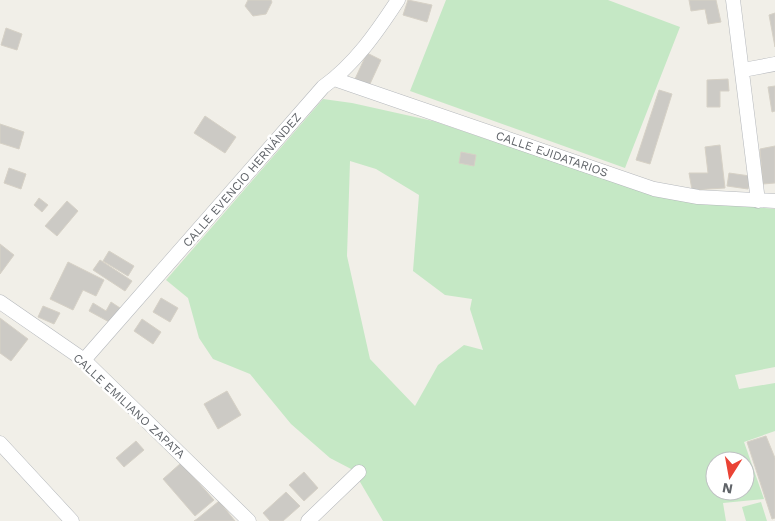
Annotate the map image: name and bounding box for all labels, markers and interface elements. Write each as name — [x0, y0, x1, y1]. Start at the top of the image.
street label: CALLE EVENCIO HERNÁNDEZ — [180, 110, 304, 250]
street label: CALLE EJIDATARIOS — [494, 128, 610, 180]
street label: CALLE EMILIANO ZAPATA — [70, 351, 188, 461]
north arrow — [705, 451, 755, 501]
text: N — [721, 480, 734, 498]

